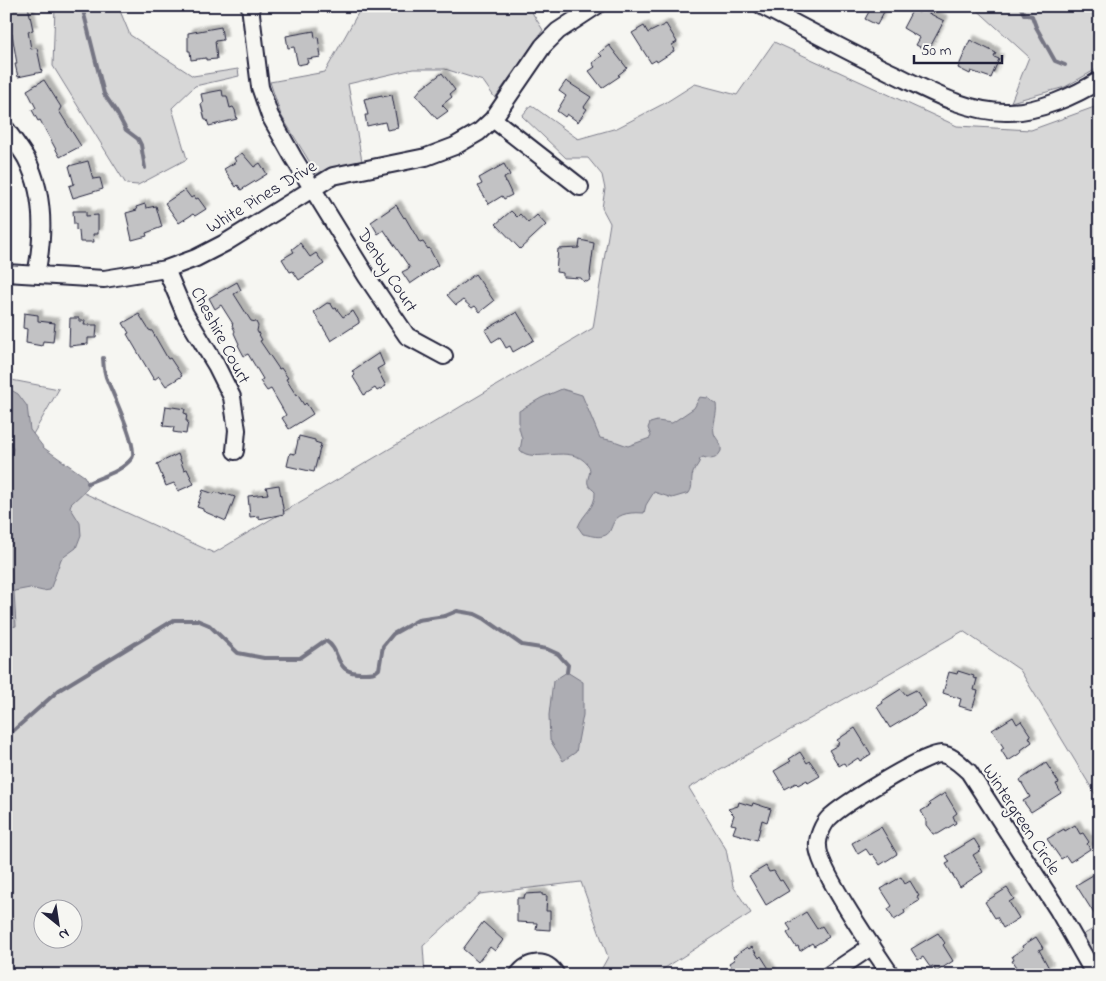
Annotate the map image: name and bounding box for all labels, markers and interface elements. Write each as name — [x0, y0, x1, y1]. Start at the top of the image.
scale bar — [914, 32, 1001, 64]
text: 50 m — [921, 40, 952, 62]
street label: White Pines Drive — [202, 154, 323, 241]
street label: Denby Court — [349, 223, 423, 318]
street label: Cheshire Court — [183, 283, 256, 389]
street label: Wintergreen Circle — [974, 759, 1066, 882]
north arrow — [32, 898, 82, 948]
text: N — [54, 923, 73, 945]

